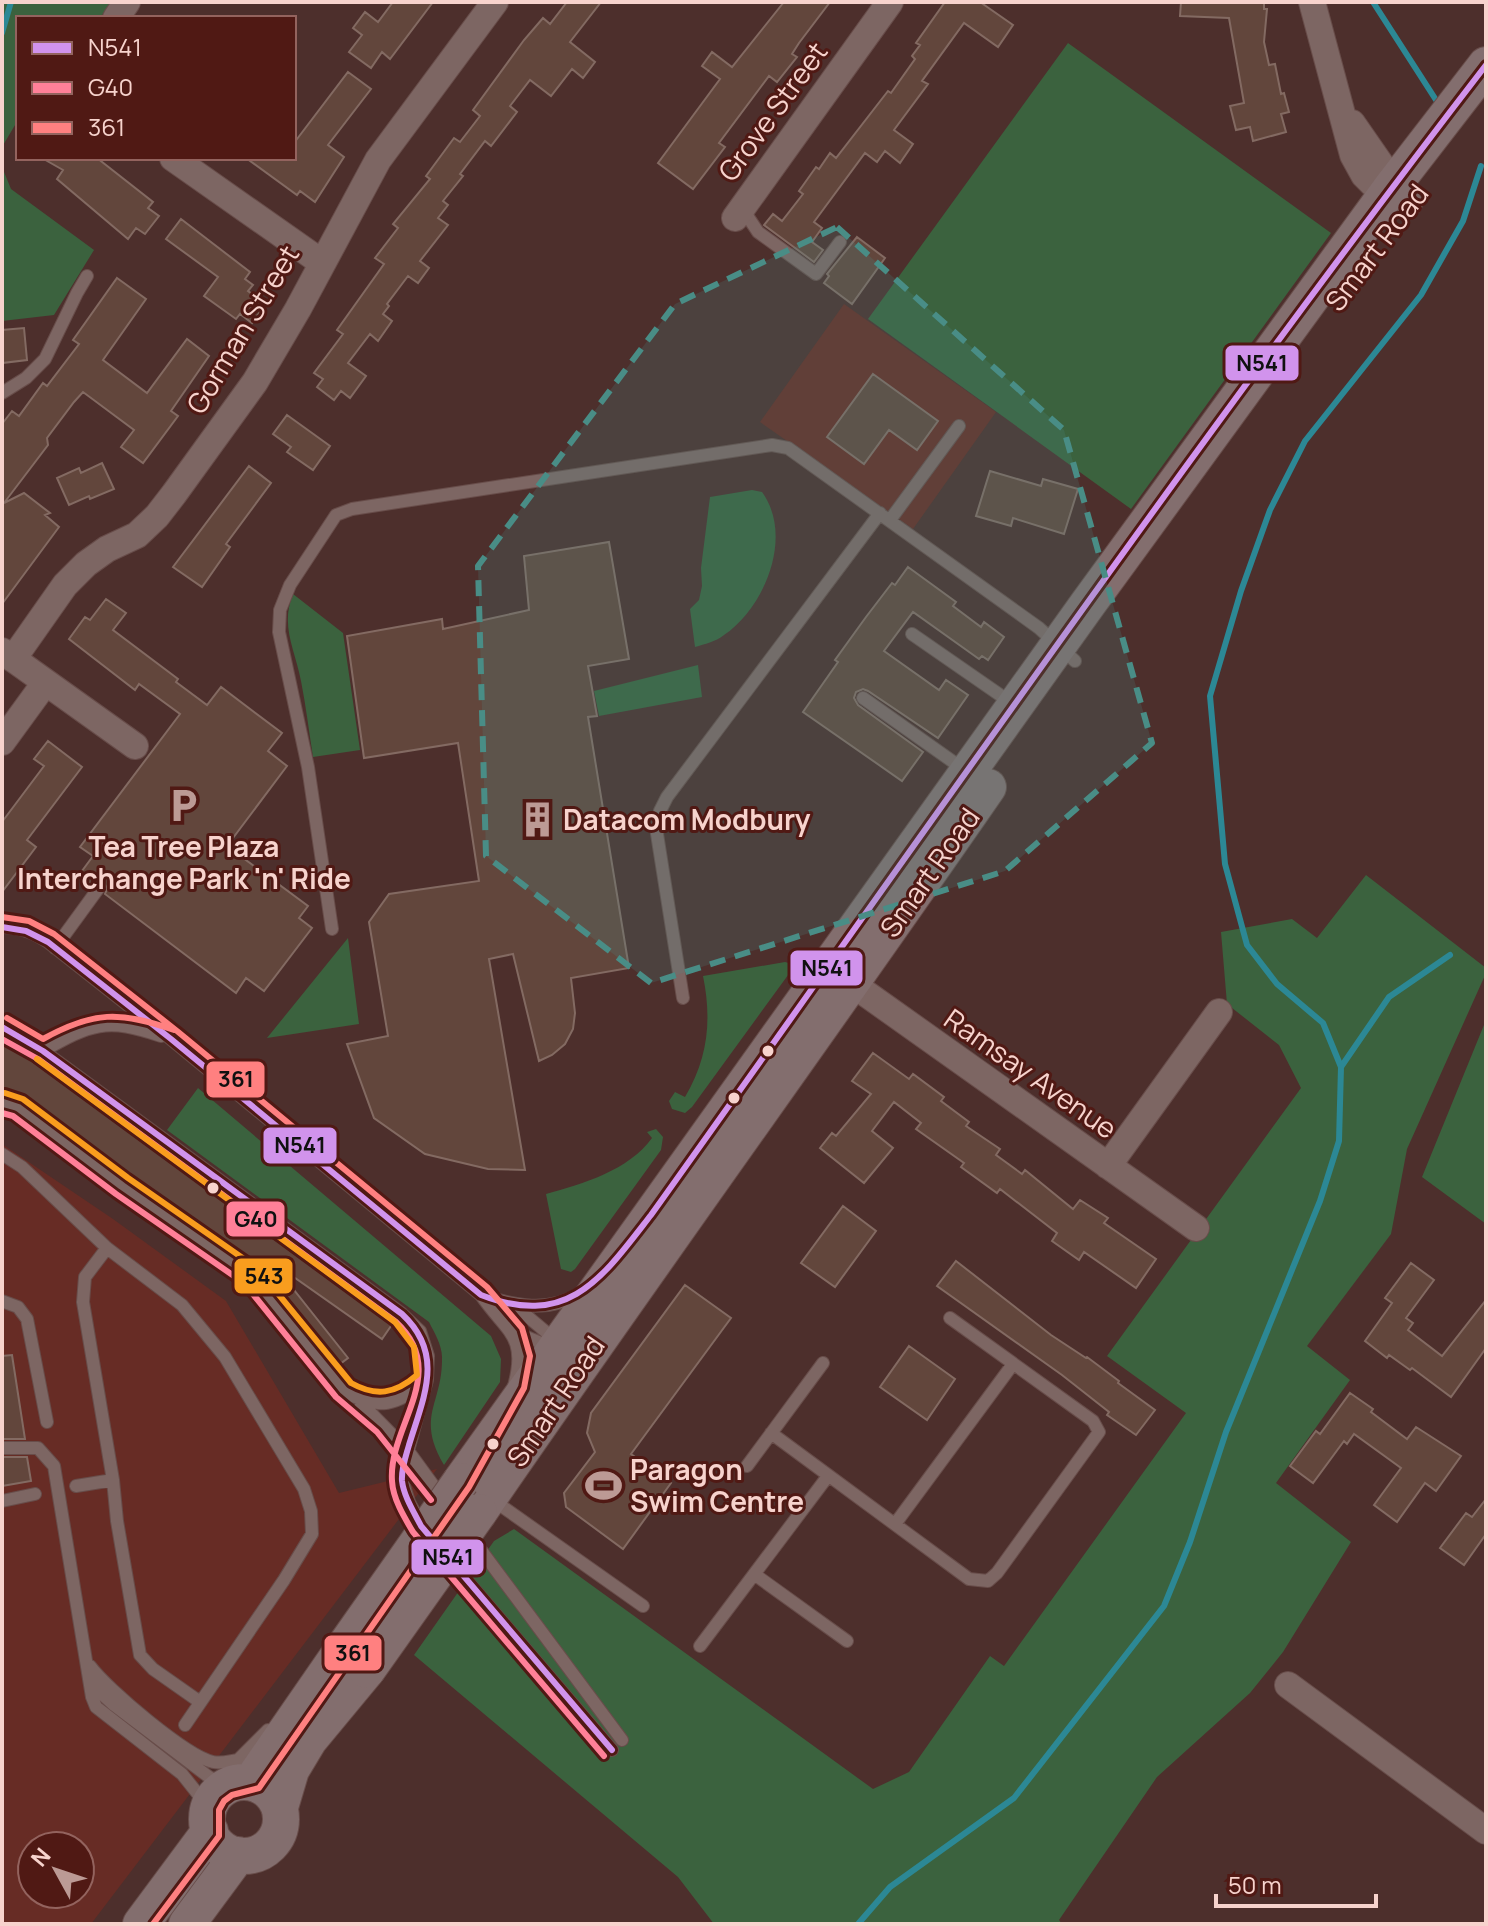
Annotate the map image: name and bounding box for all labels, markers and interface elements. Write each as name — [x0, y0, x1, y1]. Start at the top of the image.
legend — [16, 16, 296, 160]
text: N541 — [88, 30, 142, 63]
street label: Grove Street — [709, 34, 835, 188]
text: G40 — [88, 70, 133, 103]
text: 361 — [88, 110, 125, 143]
street label: Smart Road — [1316, 176, 1436, 318]
street label: Gorman Street — [177, 238, 307, 420]
line badge: N541 — [1224, 344, 1300, 382]
text: N541 — [1236, 348, 1288, 378]
parking icon: Tea Tree Plaza Interchange Park 'n' Ride — [165, 787, 203, 825]
building icon: Datacom Modbury — [518, 800, 556, 838]
place label: Datacom Modbury — [563, 800, 811, 838]
street label: Smart Road — [870, 800, 988, 944]
place label: Tea Tree Plaza Interchange Park 'n' Ride — [17, 827, 351, 897]
line badge: N541 — [789, 949, 864, 987]
text: N541 — [801, 953, 853, 983]
street label: Ramsay Avenue — [937, 999, 1125, 1147]
unlabelled marker — [760, 1043, 776, 1059]
line badge: 361 — [205, 1060, 266, 1099]
text: 361 — [218, 1064, 254, 1094]
unlabelled marker — [726, 1090, 742, 1106]
line badge: N541 — [262, 1126, 338, 1165]
text: N541 — [274, 1130, 326, 1160]
unlabelled marker — [205, 1180, 221, 1196]
line badge: G40 — [225, 1200, 286, 1238]
text: G40 — [234, 1204, 278, 1234]
line badge: 543 — [233, 1257, 294, 1295]
text: 543 — [244, 1261, 284, 1291]
street label: Smart Road — [497, 1328, 613, 1474]
unlabelled marker — [485, 1436, 501, 1452]
place label: Paragon Swim Centre — [630, 1450, 804, 1520]
sports icon: Paragon Swim Centre — [585, 1466, 623, 1504]
line badge: N541 — [410, 1538, 485, 1576]
text: N541 — [422, 1542, 474, 1572]
line badge: 361 — [323, 1634, 383, 1672]
text: 361 — [335, 1638, 371, 1668]
north arrow — [16, 1830, 96, 1910]
text: N — [24, 1841, 57, 1873]
scale bar — [1216, 1858, 1376, 1908]
text: 50 m — [1228, 1868, 1282, 1901]

